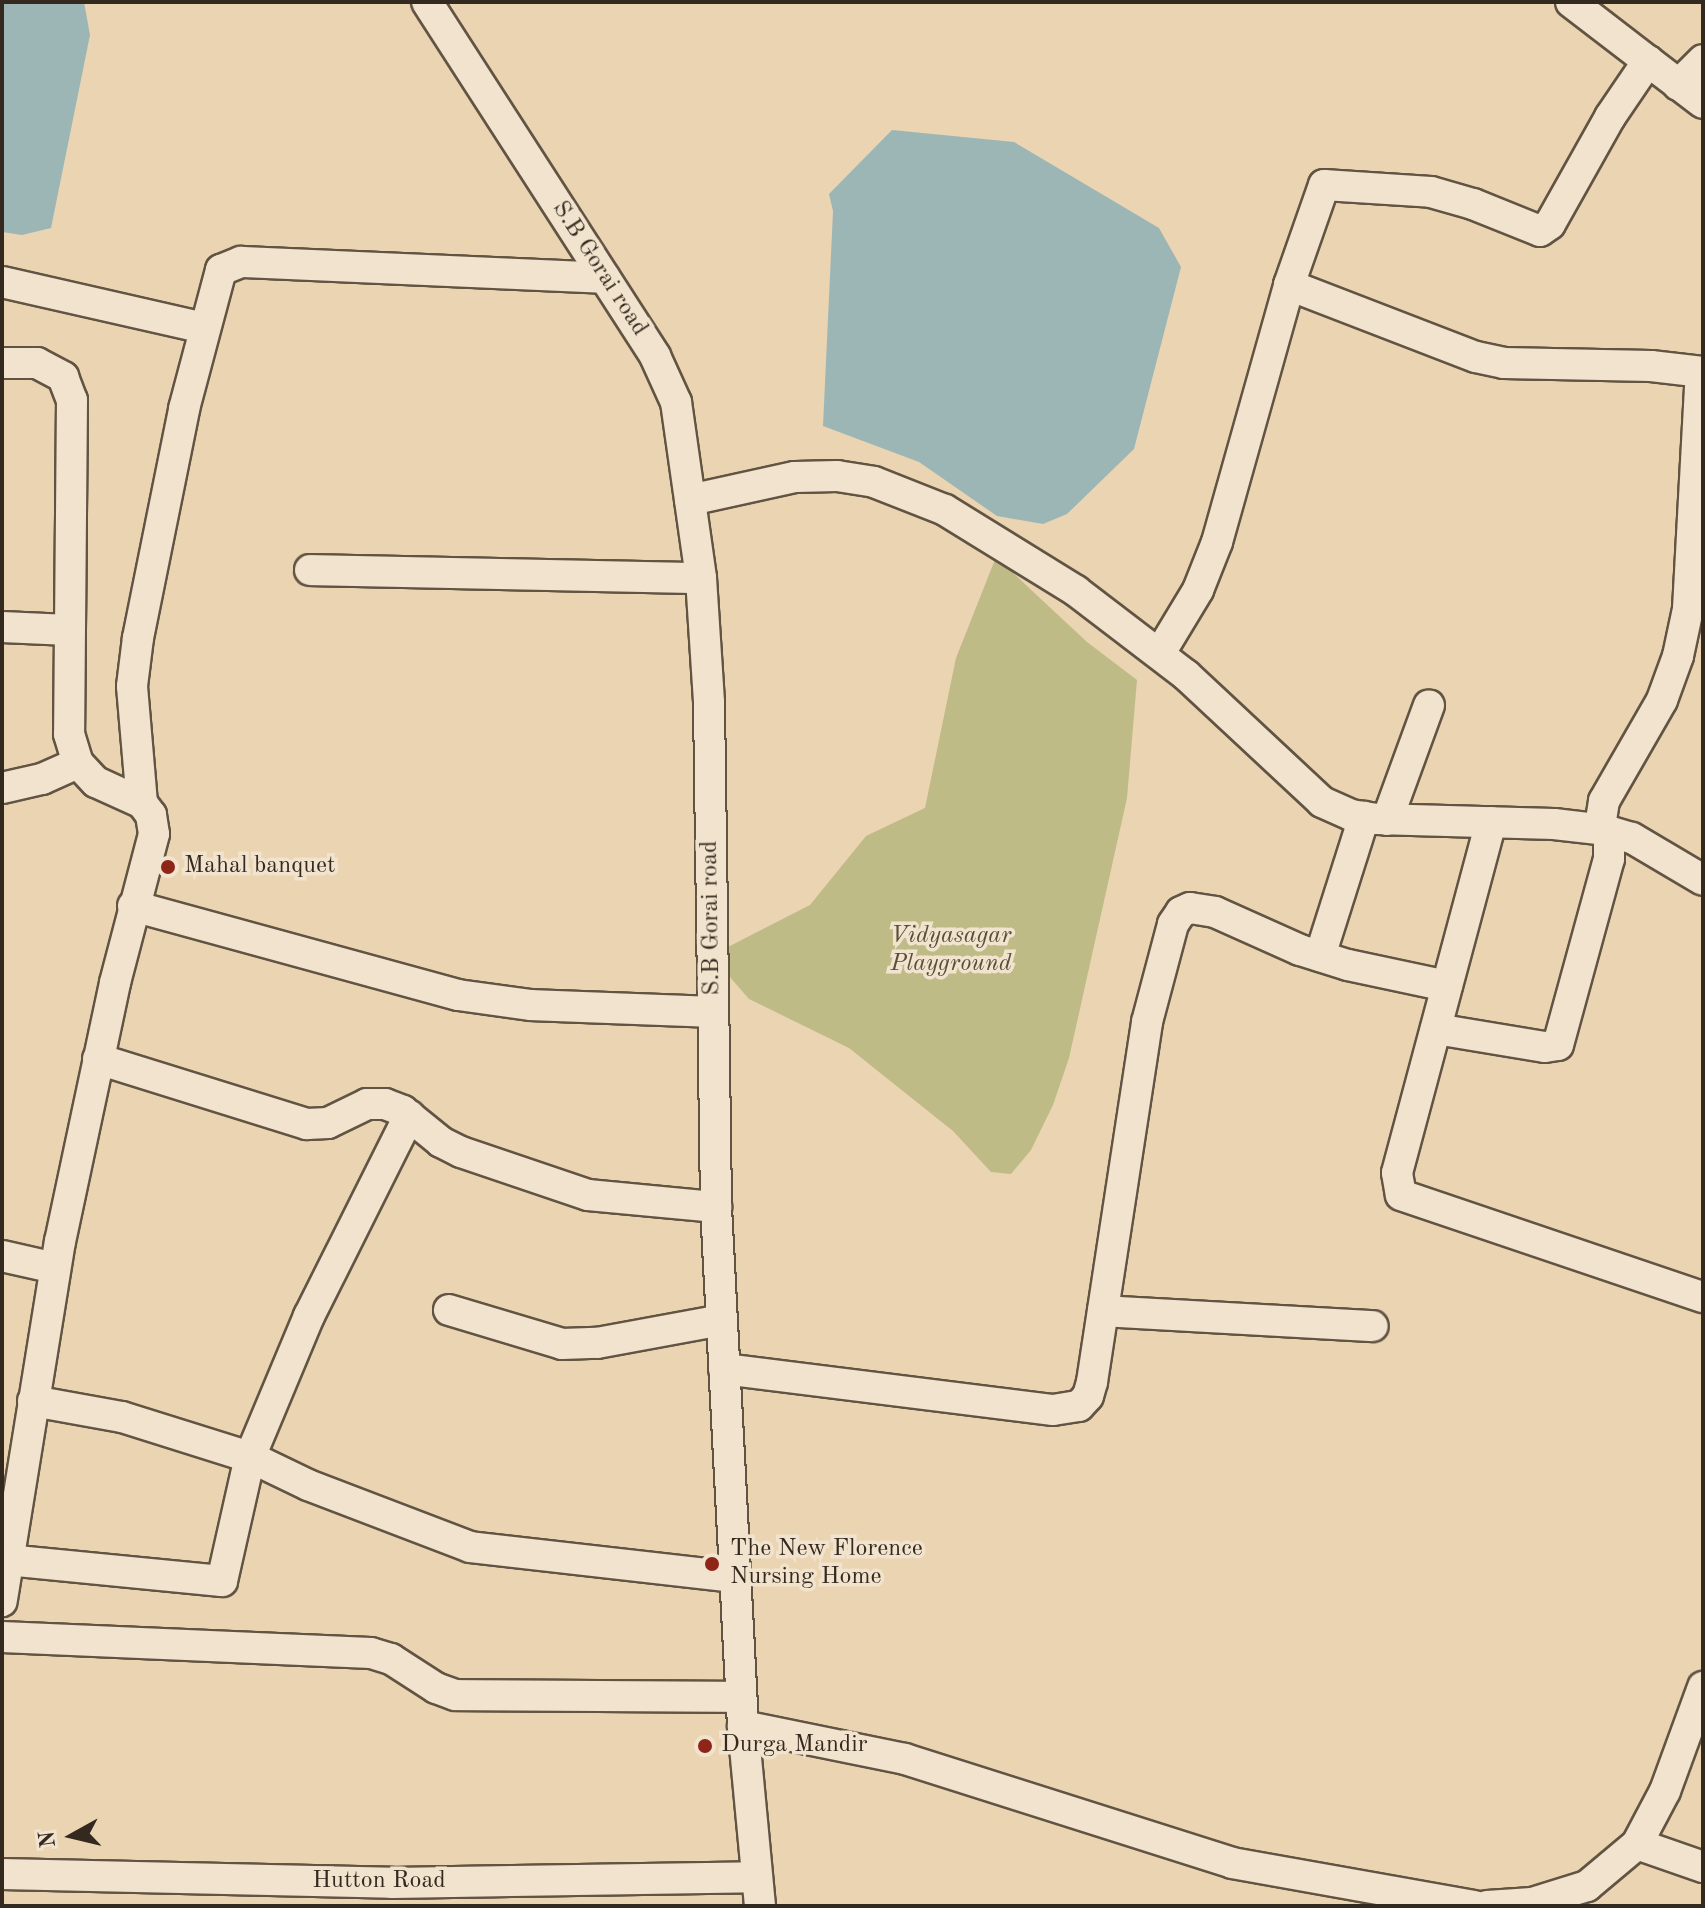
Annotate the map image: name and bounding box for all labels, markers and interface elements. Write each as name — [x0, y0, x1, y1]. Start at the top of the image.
street label: S.B Gorai road — [545, 196, 653, 342]
street label: S.B Gorai road — [696, 840, 728, 996]
place label: Mahal banquet — [184, 853, 335, 881]
marker: Mahal banquet — [159, 858, 177, 876]
park label: Vidyasagar Playground — [891, 923, 1011, 979]
place label: The New Florence Nursing Home — [730, 1536, 923, 1592]
marker: The New Florence Nursing Home — [701, 1553, 723, 1575]
place label: Durga Mandir — [721, 1732, 868, 1760]
marker: Durga Mandir — [696, 1737, 714, 1755]
north arrow — [32, 1796, 112, 1876]
text: N — [36, 1829, 60, 1849]
street label: Hutton Road — [312, 1868, 446, 1896]

